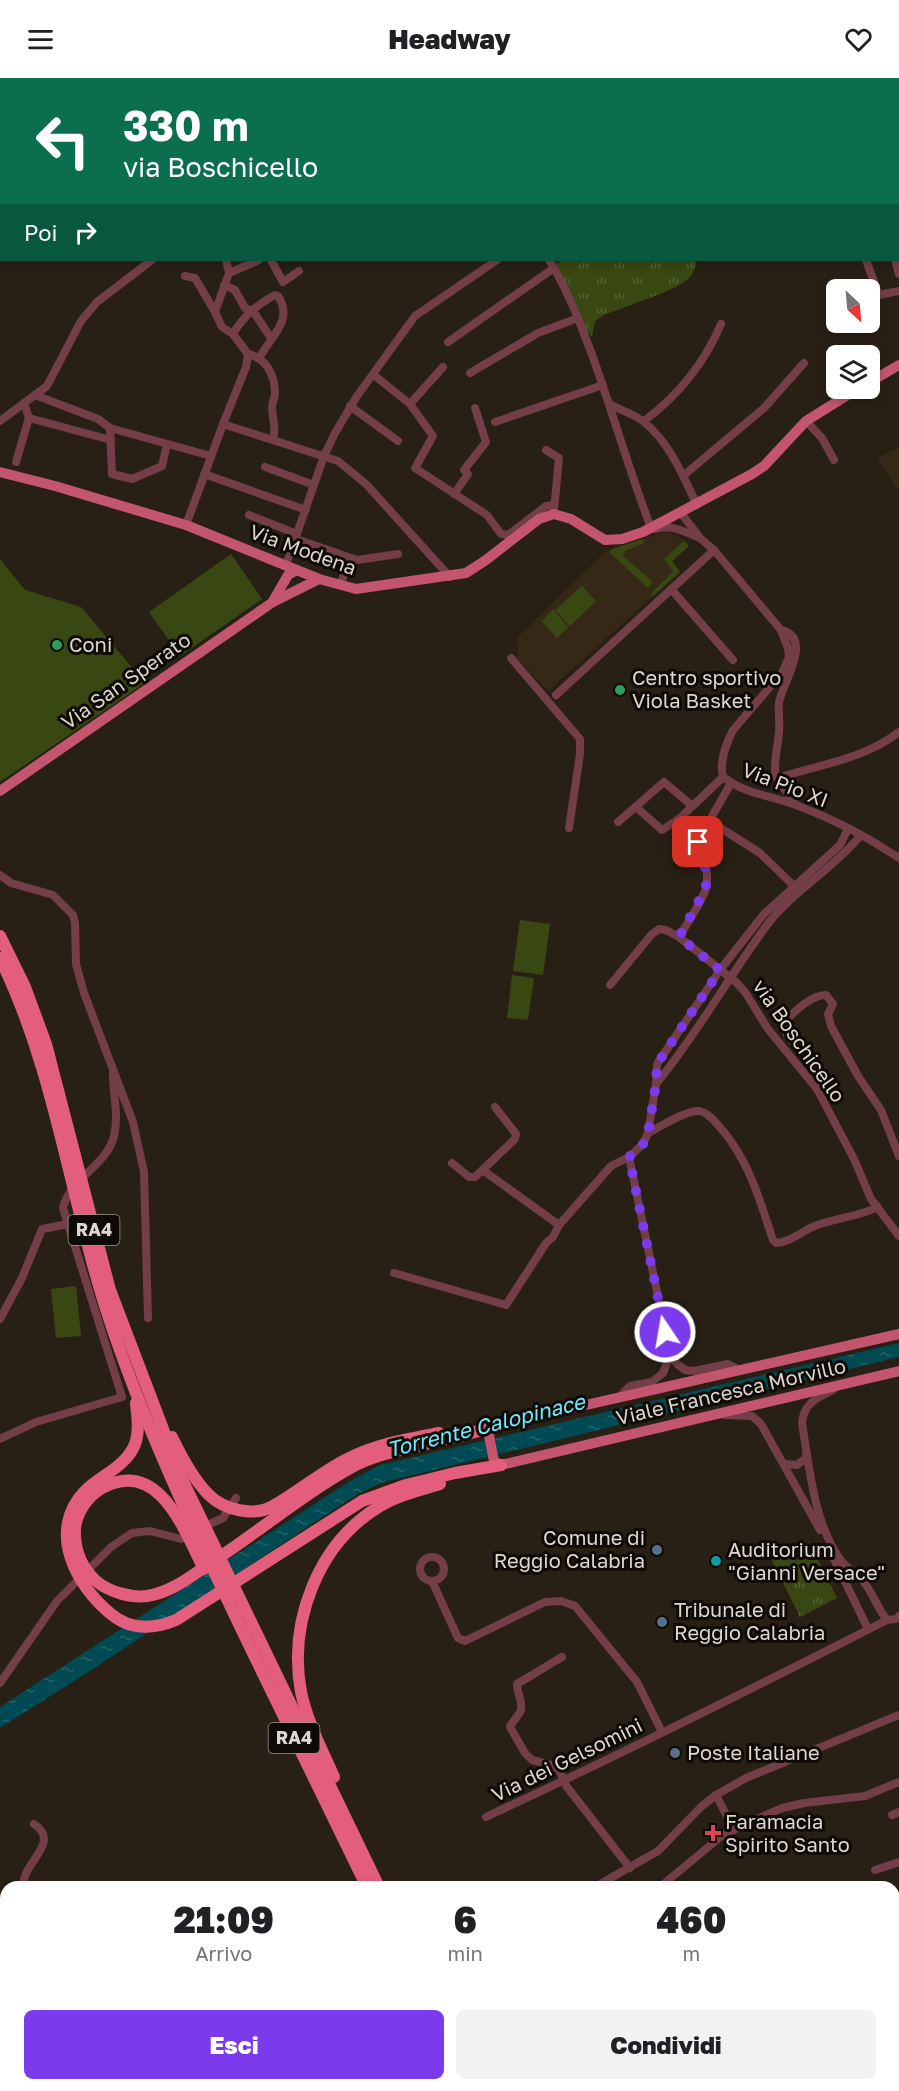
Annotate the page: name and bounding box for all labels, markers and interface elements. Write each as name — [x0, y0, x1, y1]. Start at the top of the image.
icon: menu — [24, 23, 57, 56]
text: Headway — [388, 23, 511, 55]
icon: heart — [842, 23, 875, 56]
text: 330 m — [123, 100, 249, 150]
icon: left — [24, 102, 102, 180]
text: via Boschicello — [123, 151, 318, 183]
icon: right — [69, 216, 102, 249]
text: Poi — [24, 219, 57, 246]
north arrow — [826, 279, 880, 333]
map controls — [826, 279, 880, 399]
button: layers — [826, 345, 880, 399]
street label: Via Modena — [247, 519, 360, 579]
street label: Via San Sperato — [56, 627, 195, 734]
place label: Coni — [69, 632, 112, 656]
marker: Coni — [50, 638, 64, 652]
place label: Centro sportivo Viola Basket — [632, 665, 781, 712]
marker: Centro sportivo Viola Basket — [613, 683, 627, 697]
street label: Via Pio XI — [739, 757, 832, 811]
pin — [672, 816, 723, 867]
icon: arrive — [681, 825, 714, 858]
street label: via Boschicello — [749, 974, 851, 1107]
road number: RA4 — [68, 1215, 119, 1245]
position arrow — [633, 1300, 697, 1364]
street label: Viale Francesca Morvillo — [614, 1353, 848, 1429]
water label: Torrente Calopinace — [384, 1387, 589, 1462]
place label: Comune di Reggio Calabria — [494, 1525, 645, 1572]
place label: Auditorium "Gianni Versace" — [728, 1537, 885, 1584]
marker: Comune di Reggio Calabria — [650, 1543, 664, 1557]
marker: Auditorium "Gianni Versace" — [709, 1554, 723, 1568]
place label: Tribunale di Reggio Calabria — [674, 1597, 825, 1644]
marker: Tribunale di Reggio Calabria — [655, 1615, 669, 1629]
street label: Via dei Gelsomini — [487, 1712, 646, 1806]
road number: RA4 — [268, 1723, 320, 1753]
place label: Poste Italiane — [687, 1740, 820, 1764]
marker: Poste Italiane — [668, 1746, 682, 1760]
place label: Faramacia Spirito Santo — [725, 1809, 850, 1856]
marker: Faramacia Spirito Santo — [706, 1826, 720, 1840]
text: 21:09 — [174, 1898, 274, 1941]
text: 6 — [453, 1898, 477, 1941]
text: 460 — [656, 1898, 726, 1941]
text: Arrivo — [195, 1941, 252, 1965]
text: min — [447, 1941, 483, 1965]
text: m — [683, 1941, 700, 1965]
button: Esci — [24, 2010, 444, 2079]
button: Condividi — [456, 2010, 876, 2079]

